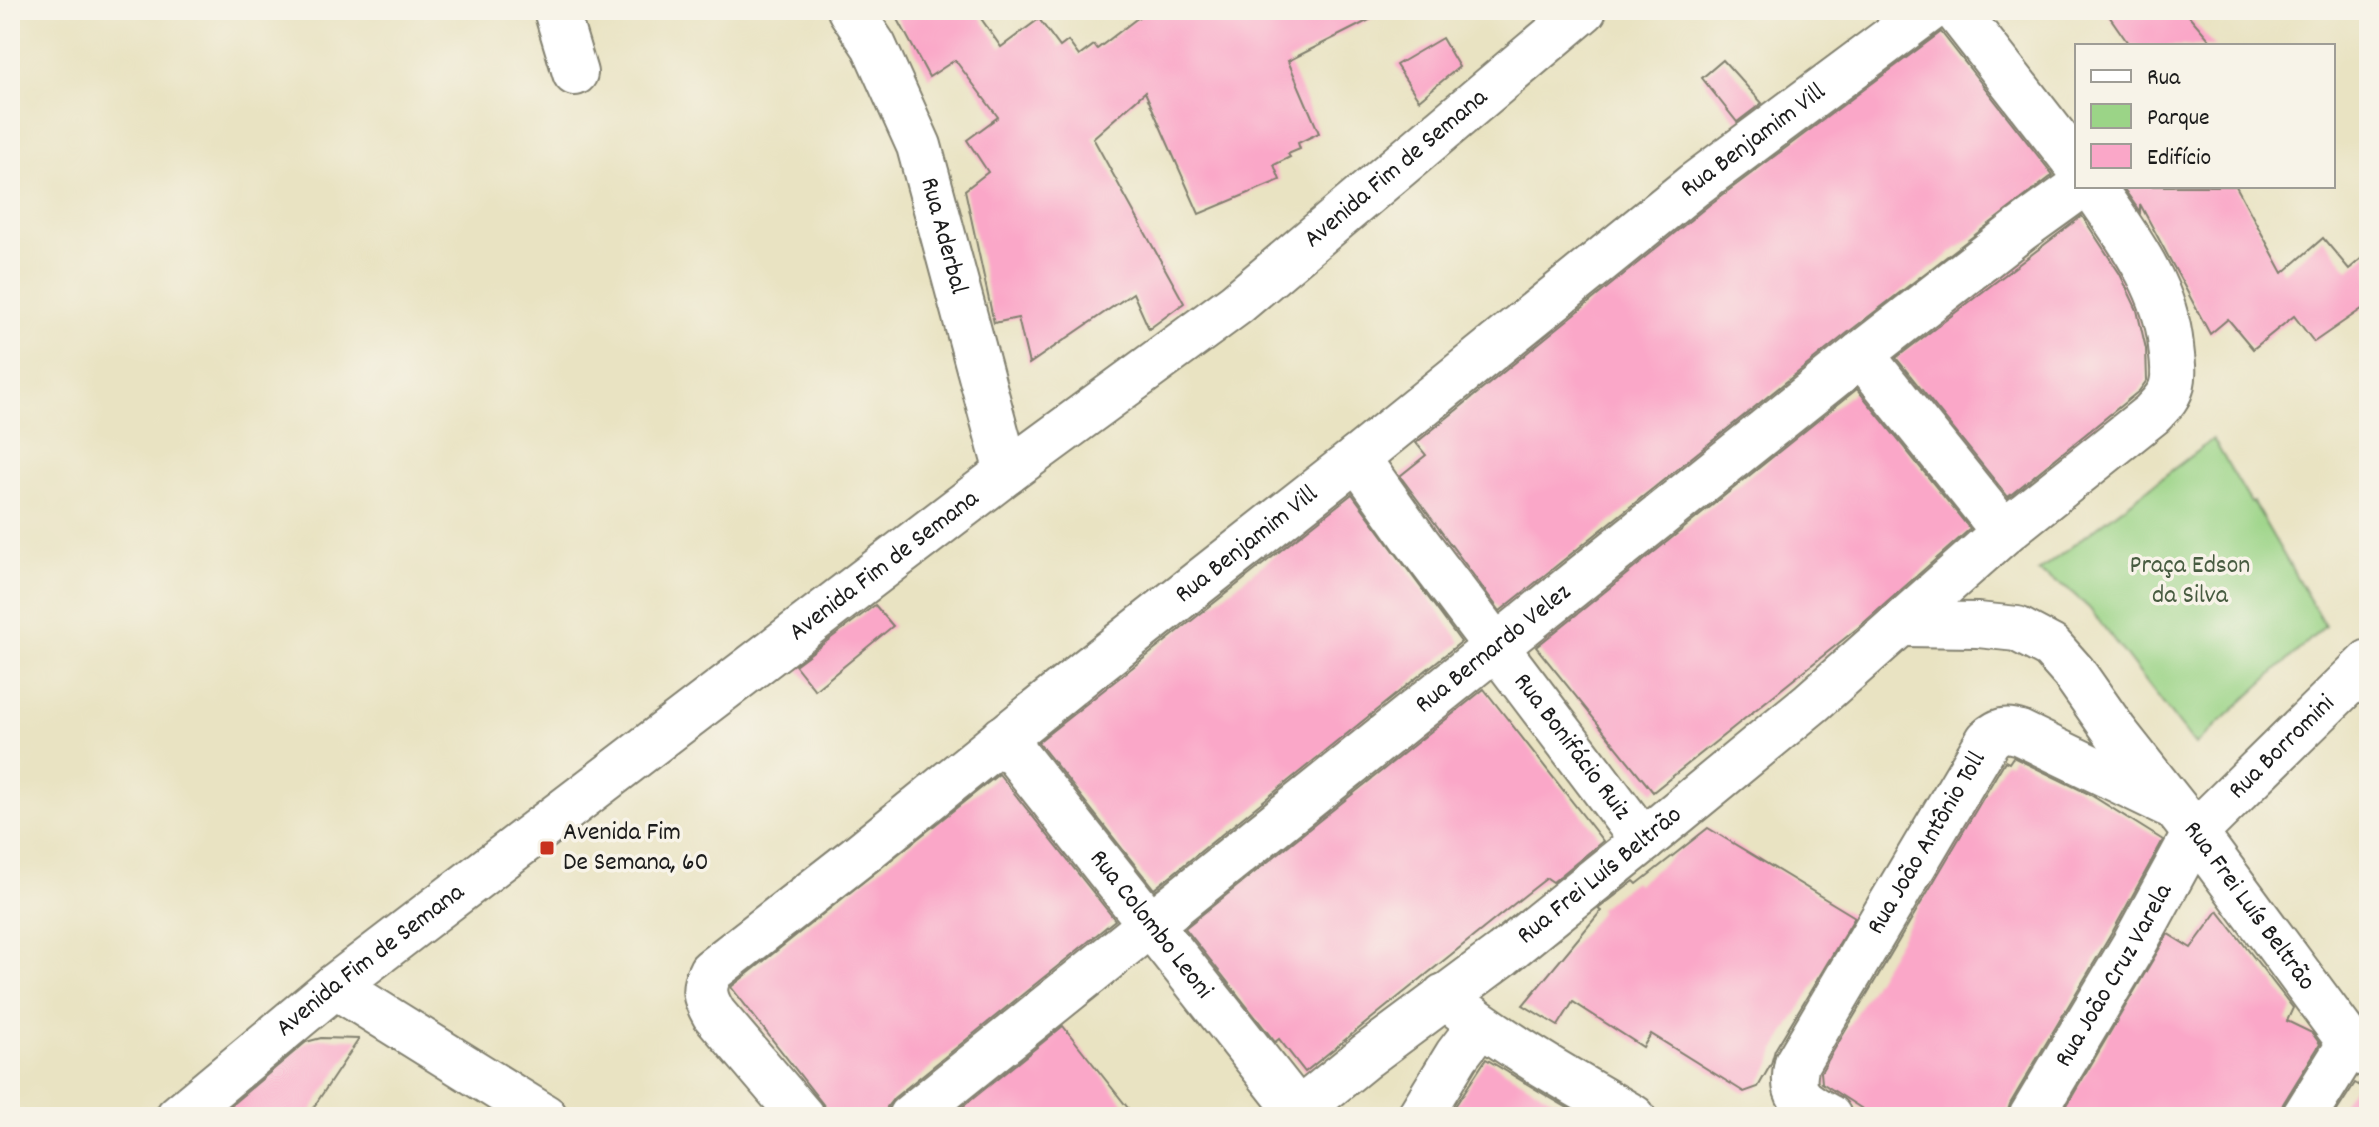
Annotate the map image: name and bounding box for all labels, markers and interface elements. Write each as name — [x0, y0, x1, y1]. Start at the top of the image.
legend — [2075, 44, 2335, 188]
text: Rua — [2147, 62, 2181, 96]
street label: Rua Benjamim Vill — [1673, 74, 1834, 207]
street label: Avenida Fim de Semana — [1296, 80, 1497, 257]
text: Parque — [2147, 102, 2210, 136]
text: Edifício — [2147, 142, 2211, 176]
street label: Rua Aderbal — [910, 173, 977, 298]
street label: Rua Benjamim Vill — [1167, 477, 1326, 613]
street label: Avenida Fim de Semana — [781, 481, 988, 651]
park label: Praça Edson da Silva — [2130, 548, 2250, 615]
street label: Rua Bernardo Velez — [1408, 575, 1579, 723]
street label: Rua Bonifácio Ruiz — [1504, 665, 1640, 828]
street label: Rua Borromini — [2220, 686, 2344, 808]
street label: Rua João Antônio Toll — [1858, 745, 1996, 942]
street label: Rua Frei Luís Beltrão — [1509, 797, 1690, 954]
street label: Rua Frei Luís Beltrão — [2174, 813, 2324, 999]
place label: Avenida Fim De Semana, 60 — [563, 815, 709, 882]
marker: Avenida Fim De Semana, 60 — [538, 839, 556, 857]
street label: Rua Colombo Leoni — [1080, 842, 1222, 1007]
street label: Avenida Fim de Semana — [268, 874, 473, 1046]
street label: Rua João Cruz Varela — [2046, 876, 2183, 1075]

